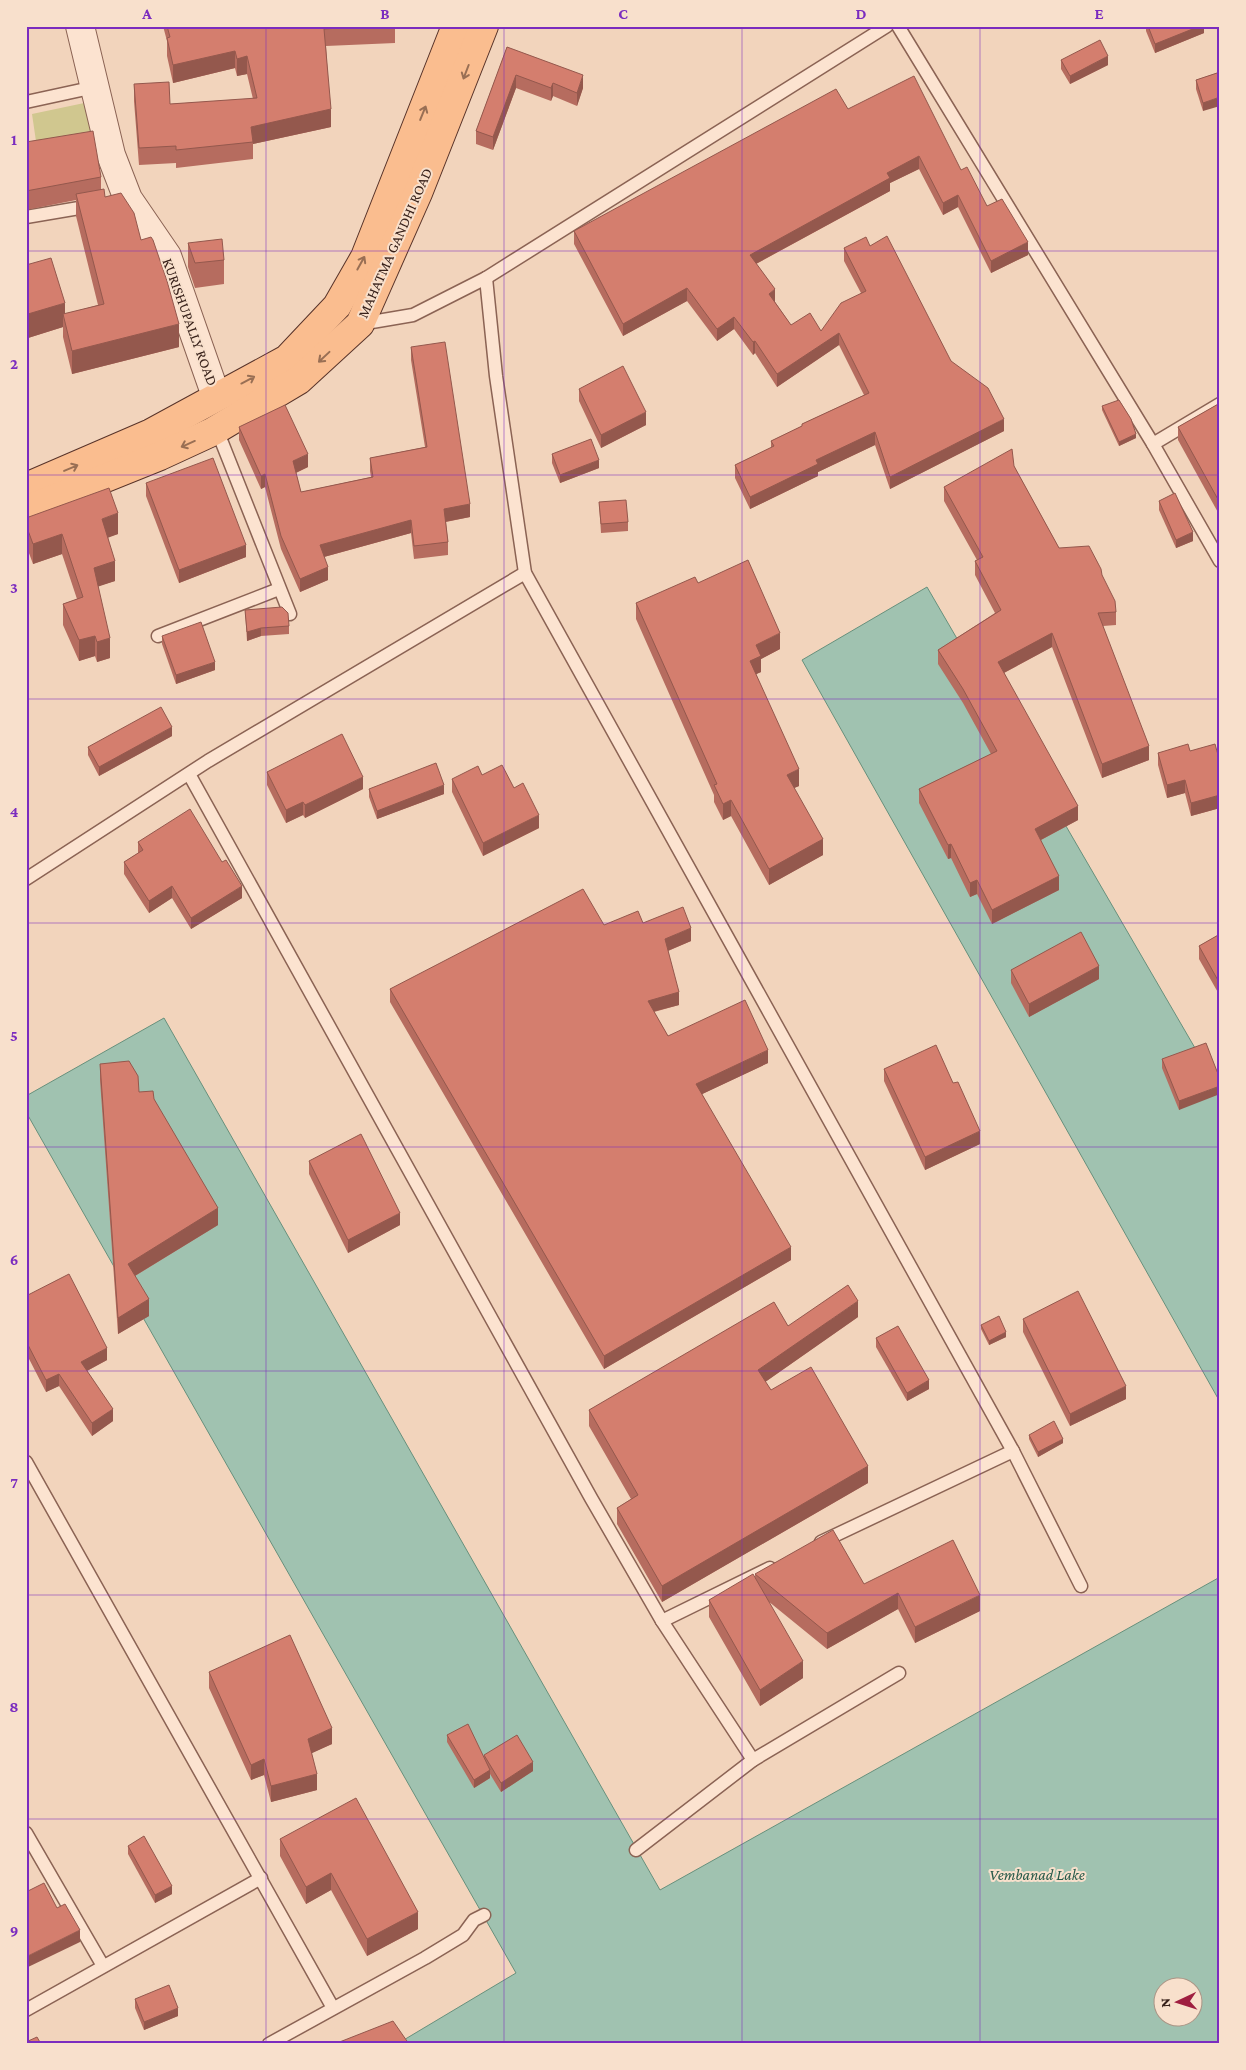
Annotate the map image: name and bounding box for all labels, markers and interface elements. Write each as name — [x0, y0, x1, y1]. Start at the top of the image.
text: A — [141, 5, 152, 22]
text: B — [380, 5, 390, 22]
text: C — [618, 5, 628, 22]
text: D — [855, 5, 867, 22]
text: E — [1094, 5, 1104, 22]
one-way arrow — [461, 63, 470, 79]
one-way arrow — [418, 106, 428, 121]
text: 1 — [11, 131, 17, 148]
street label: MAHATMA GANDHI ROAD — [355, 166, 435, 320]
street label: KURISHUPALLY ROAD — [159, 256, 221, 388]
one-way arrow — [356, 256, 366, 271]
one-way arrow — [318, 351, 331, 363]
text: 2 — [10, 355, 18, 372]
one-way arrow — [240, 375, 255, 384]
one-way arrow — [181, 439, 196, 449]
one-way arrow — [63, 462, 78, 472]
text: 3 — [10, 579, 18, 596]
text: 4 — [10, 803, 19, 820]
text: 5 — [10, 1027, 18, 1044]
text: 6 — [10, 1251, 18, 1268]
text: 7 — [10, 1474, 18, 1491]
text: 8 — [9, 1698, 19, 1715]
water label: Vembanad Lake — [989, 1866, 1085, 1883]
text: 9 — [10, 1922, 18, 1939]
north arrow — [1154, 1978, 1204, 2028]
text: N — [1157, 1997, 1173, 2008]

